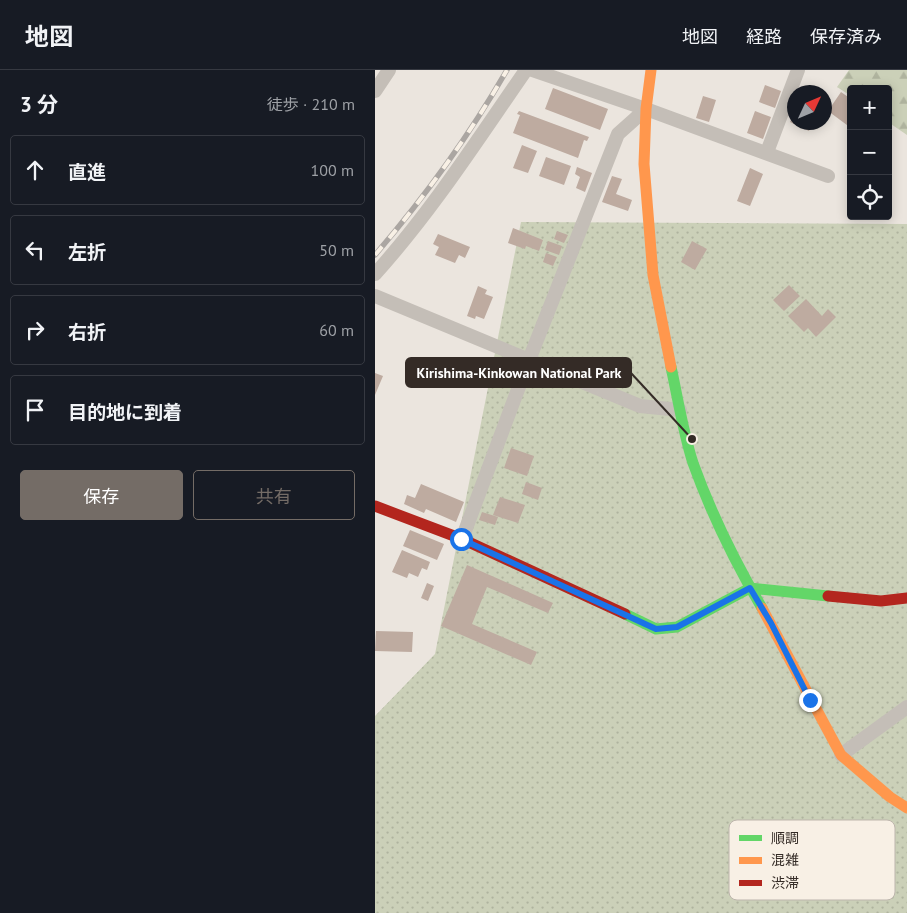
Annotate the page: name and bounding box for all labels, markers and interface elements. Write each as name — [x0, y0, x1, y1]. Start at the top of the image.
text: 地図 — [25, 21, 73, 52]
text: 地図 — [682, 25, 718, 48]
text: 経路 — [746, 25, 782, 48]
text: 保存済み — [810, 25, 882, 48]
north arrow — [787, 85, 832, 130]
map controls — [847, 85, 892, 220]
button: + — [847, 85, 892, 130]
text: 3 分 — [20, 91, 58, 118]
text: 徒歩 · 210 m — [267, 94, 355, 114]
button: − — [847, 130, 892, 175]
icon: ahead — [21, 156, 49, 184]
text: 直進 — [68, 160, 106, 184]
text: 100 m — [311, 160, 354, 180]
button: locate — [847, 175, 892, 220]
icon: left — [21, 236, 49, 264]
text: 左折 — [68, 240, 106, 264]
text: 50 m — [319, 240, 354, 260]
icon: right — [21, 316, 49, 344]
text: 右折 — [68, 320, 106, 344]
text: 60 m — [319, 320, 354, 340]
callout: Kirishima-Kinkowan National Park — [406, 358, 631, 387]
text: Kirishima-Kinkowan National Park — [417, 364, 622, 382]
icon: arrive — [21, 396, 49, 424]
text: 目的地に到着 — [68, 400, 182, 424]
button: 保存 — [20, 470, 183, 520]
button: 共有 — [193, 470, 355, 520]
route start — [450, 528, 473, 551]
route end — [799, 689, 822, 712]
legend — [729, 820, 895, 900]
text: 順調 — [771, 829, 799, 847]
text: 混雑 — [771, 851, 799, 869]
text: 渋滞 — [771, 874, 799, 892]

